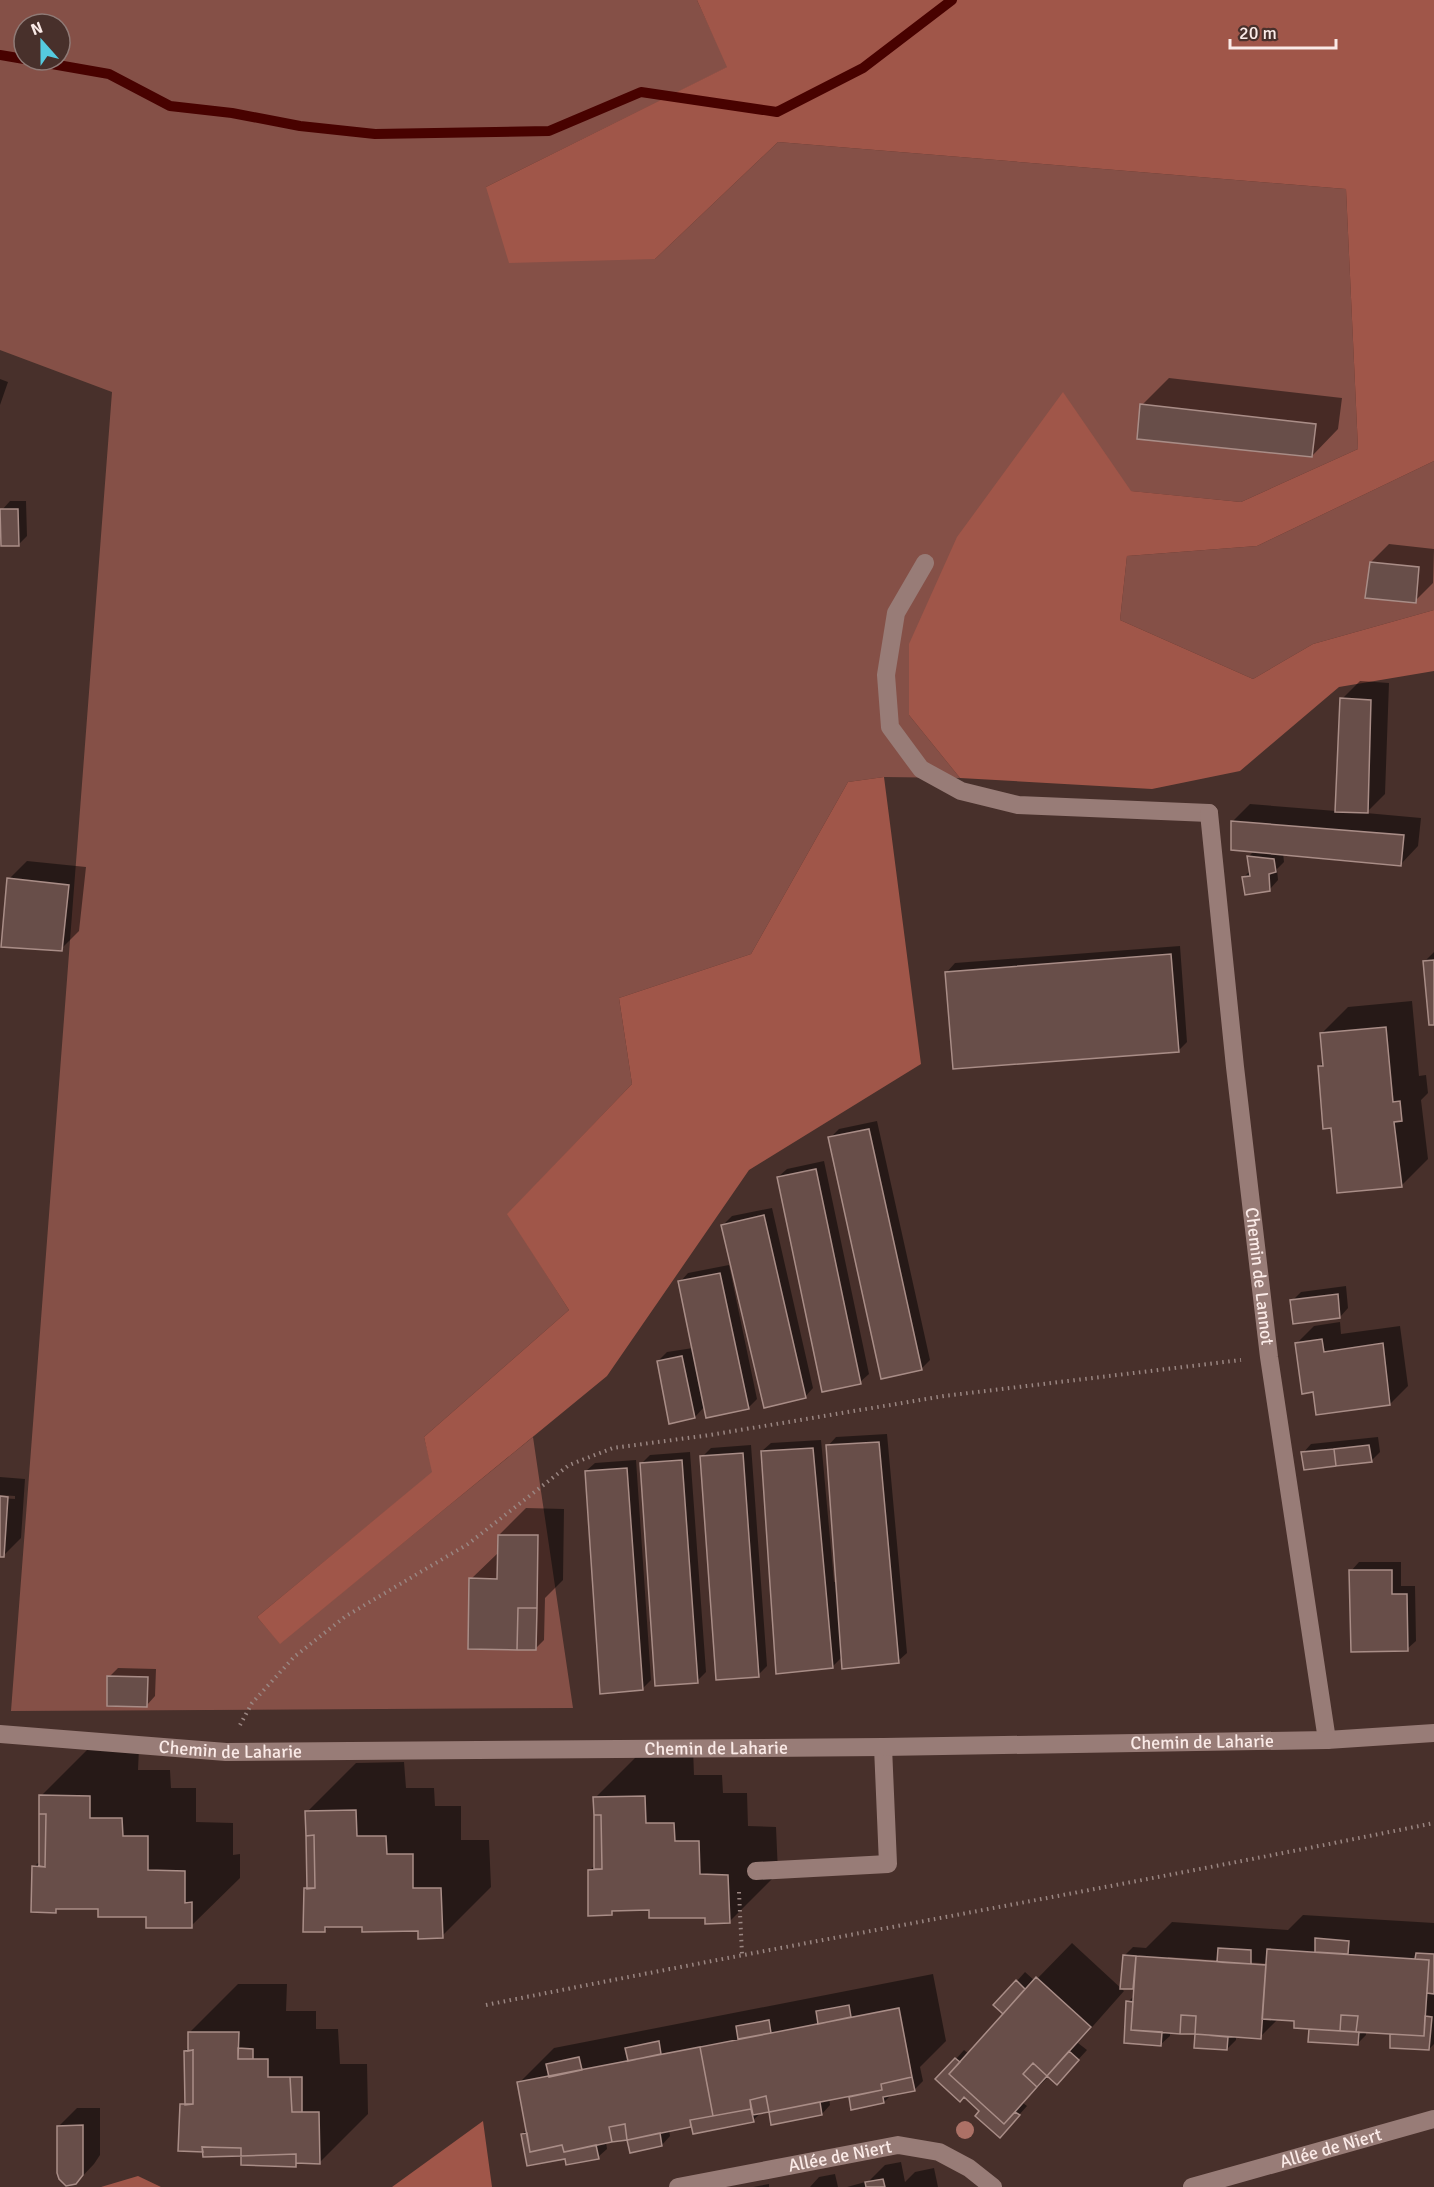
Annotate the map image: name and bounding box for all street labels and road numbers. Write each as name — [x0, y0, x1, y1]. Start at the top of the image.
street label: Chemin de Lannot — [1241, 1206, 1279, 1346]
street label: Chemin de Laharie — [1130, 1730, 1274, 1754]
street label: Chemin de Laharie — [158, 1736, 302, 1763]
street label: Chemin de Laharie — [644, 1737, 788, 1760]
street label: Allée de Niert — [1277, 2123, 1384, 2173]
street label: Allée de Niert — [786, 2135, 894, 2177]

